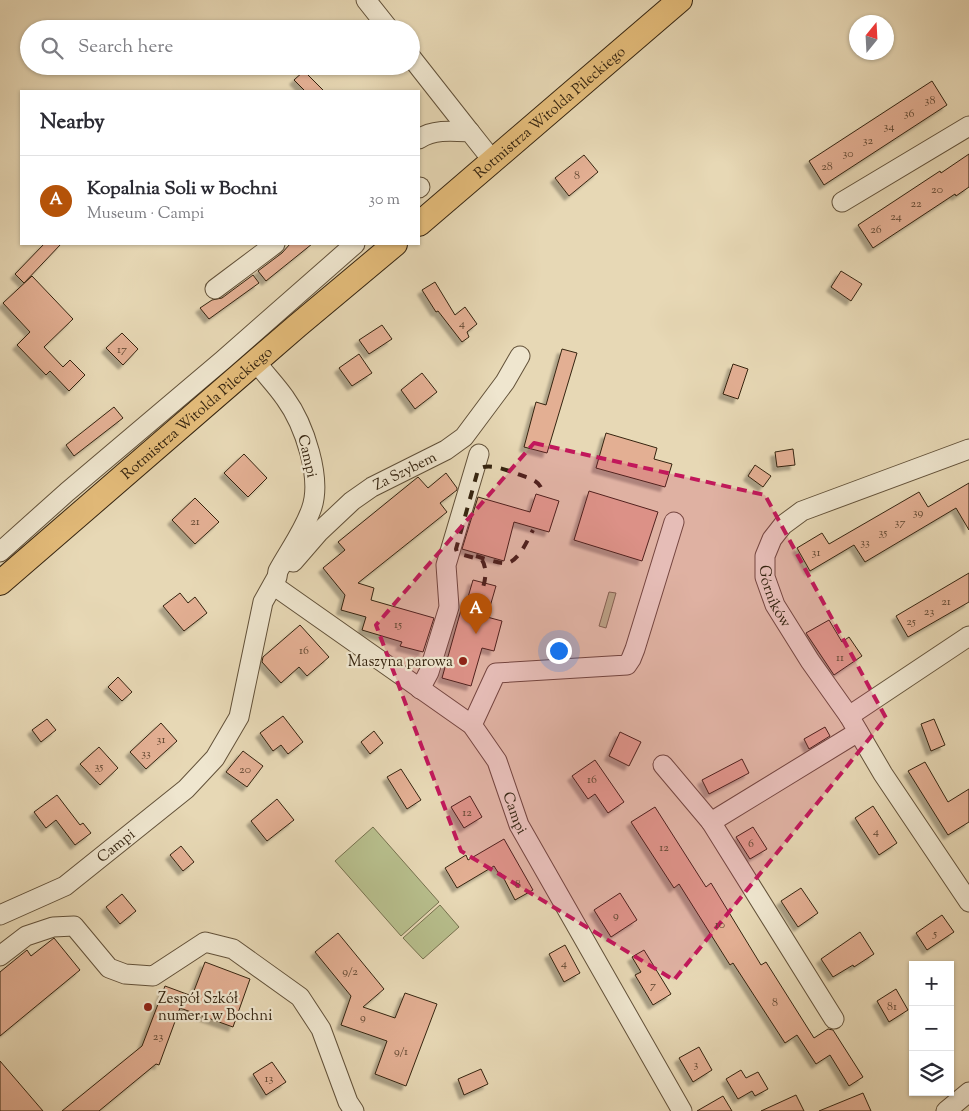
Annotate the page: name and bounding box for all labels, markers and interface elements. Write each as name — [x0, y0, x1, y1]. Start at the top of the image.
north arrow — [849, 15, 894, 60]
search box — [20, 20, 420, 75]
icon: search — [38, 34, 66, 62]
text: Search here — [78, 34, 173, 61]
street label: Rotmistrza Witolda Pileckiego — [470, 42, 631, 184]
house number: 38 — [925, 92, 935, 110]
house number: 36 — [904, 105, 914, 123]
text: Nearby — [40, 108, 105, 138]
house number: 34 — [884, 118, 894, 136]
house number: 32 — [863, 132, 874, 150]
house number: 30 — [842, 145, 854, 163]
house number: 28 — [821, 158, 833, 176]
house number: 8 — [574, 167, 580, 185]
text: Kopalnia Soli w Bochni — [87, 176, 277, 203]
house number: 20 — [931, 181, 943, 199]
text: A — [50, 189, 63, 212]
text: 30 m — [369, 189, 400, 212]
house number: 22 — [910, 195, 922, 213]
text: Museum · Campi — [87, 203, 204, 226]
house number: 24 — [890, 208, 902, 226]
house number: 26 — [870, 221, 882, 239]
house number: 4 — [459, 315, 465, 333]
house number: 17 — [117, 341, 127, 359]
street label: Rotmistrza Witolda Pileckiego — [117, 343, 278, 485]
street label: Campi — [291, 433, 322, 480]
street label: Za Szybem — [370, 447, 441, 497]
house number: 39 — [913, 504, 923, 522]
house number: 21 — [190, 513, 200, 531]
house number: 37 — [895, 514, 905, 532]
house number: 35 — [879, 524, 887, 542]
house number: 33 — [860, 534, 870, 552]
house number: 31 — [812, 544, 820, 562]
street label: Górników — [753, 565, 796, 632]
pin: A — [460, 593, 492, 634]
house number: 21 — [941, 593, 951, 611]
house number: 23 — [924, 603, 934, 621]
house number: 25 — [906, 613, 916, 631]
house number: 15 — [394, 616, 402, 634]
your location — [546, 638, 572, 664]
house number: 16 — [299, 642, 309, 660]
house number: 11 — [836, 649, 844, 667]
place label: Maszyna parowa — [348, 652, 453, 673]
marker: Maszyna parowa — [457, 655, 469, 667]
house number: 31 — [157, 731, 165, 749]
house number: 33 — [141, 745, 151, 763]
house number: 35 — [95, 758, 103, 776]
house number: 20 — [239, 761, 251, 779]
house number: 16 — [587, 771, 597, 789]
street label: Campi — [496, 789, 531, 839]
house number: 12 — [462, 804, 472, 822]
house number: 4 — [873, 823, 879, 841]
street label: Campi — [93, 825, 140, 868]
house number: 6 — [748, 835, 754, 853]
house number: 12 — [659, 839, 669, 857]
house number: 8 — [515, 876, 521, 894]
house number: 9 — [613, 907, 619, 925]
house number: 10 — [715, 916, 725, 934]
house number: 5 — [932, 925, 937, 943]
house number: 4 — [561, 955, 567, 973]
map controls — [909, 961, 954, 1096]
button: + — [909, 961, 954, 1006]
house number: 9/2 — [342, 963, 358, 981]
house number: 7 — [650, 977, 656, 995]
place label: Zespół Szkół numer 1 w Bochni — [158, 989, 272, 1027]
house number: 8 — [772, 994, 778, 1012]
house number: 81 — [887, 998, 897, 1016]
marker: Zespół Szkół numer 1 w Bochni — [142, 1001, 154, 1013]
button: − — [909, 1006, 954, 1051]
house number: 9 — [360, 1009, 366, 1027]
house number: 23 — [153, 1028, 163, 1046]
house number: 9/1 — [394, 1043, 408, 1061]
button: layers — [909, 1051, 954, 1096]
house number: 3 — [694, 1056, 699, 1074]
house number: 13 — [265, 1070, 274, 1088]

